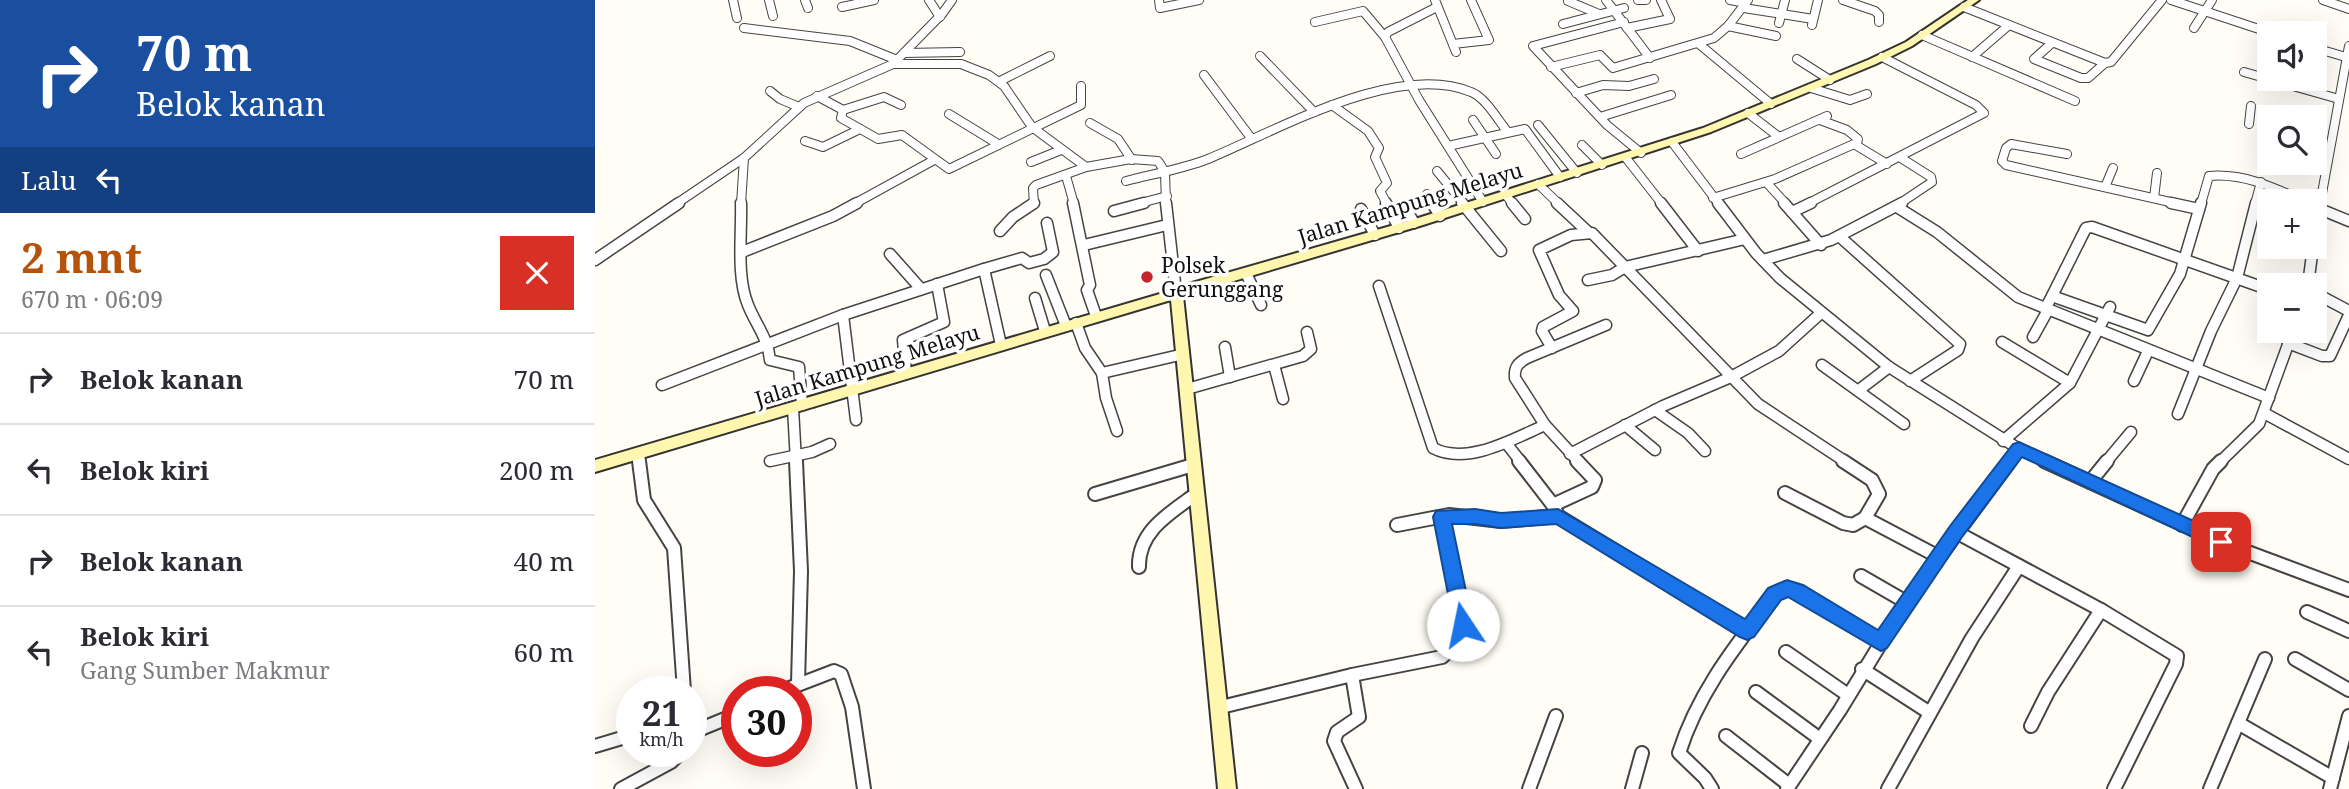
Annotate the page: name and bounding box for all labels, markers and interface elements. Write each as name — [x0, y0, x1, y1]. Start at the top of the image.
text: 70 m — [136, 19, 252, 85]
map controls — [2257, 21, 2327, 343]
button: sound — [2257, 21, 2327, 91]
icon: right — [21, 28, 112, 119]
text: Belok kanan — [136, 82, 326, 125]
button: search — [2257, 105, 2327, 175]
street label: Jalan Kampung Melayu — [1293, 155, 1526, 251]
icon: left — [90, 161, 128, 199]
text: Lalu — [21, 162, 76, 198]
button: + — [2257, 189, 2327, 259]
text: 2 mnt — [21, 228, 142, 285]
button: close — [500, 236, 574, 310]
place label: Polsek Gerunggang — [1161, 251, 1284, 303]
marker: Polsek Gerunggang — [1139, 269, 1155, 285]
button: − — [2257, 273, 2327, 343]
text: 670 m · 06:09 — [21, 283, 163, 315]
street label: Jalan Kampung Melayu — [750, 317, 983, 413]
icon: right — [21, 360, 59, 398]
text: Belok kanan — [80, 361, 243, 397]
text: 70 m — [514, 361, 574, 397]
icon: left — [21, 451, 59, 489]
text: Belok kiri — [80, 452, 209, 488]
text: 200 m — [499, 452, 574, 488]
pin — [2191, 512, 2251, 572]
icon: arrive — [2202, 523, 2240, 561]
icon: right — [21, 542, 59, 580]
text: Belok kanan — [80, 543, 243, 579]
text: 40 m — [514, 543, 574, 579]
position arrow — [1426, 588, 1500, 662]
text: Belok kiri — [80, 618, 209, 654]
icon: left — [21, 633, 59, 671]
text: 60 m — [514, 634, 574, 670]
text: Gang Sumber Makmur — [80, 654, 330, 686]
speed limit sign: 30 — [721, 676, 812, 767]
text: 21 — [642, 689, 681, 736]
text: km/h — [639, 727, 684, 751]

